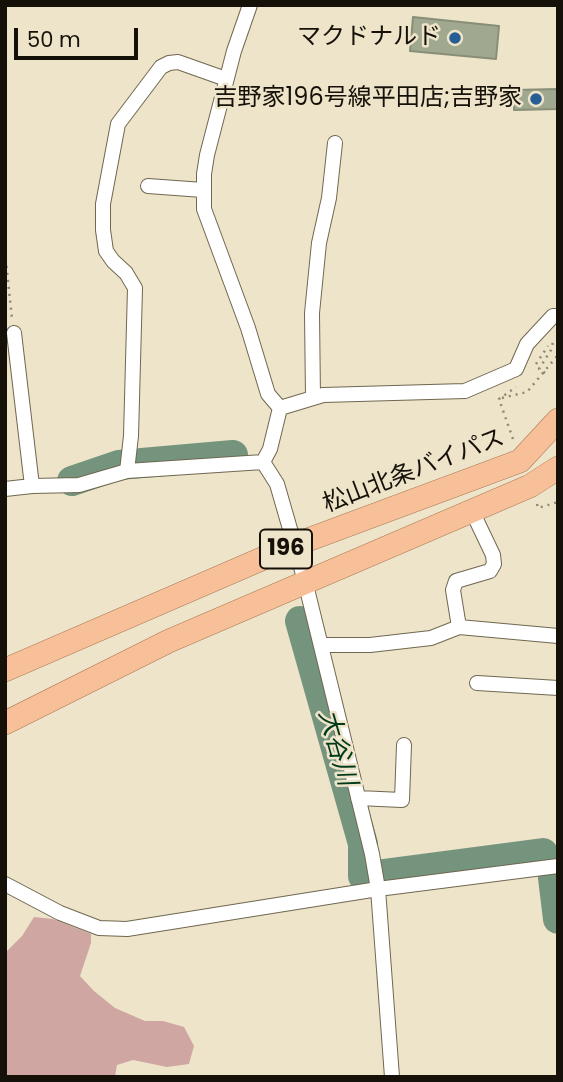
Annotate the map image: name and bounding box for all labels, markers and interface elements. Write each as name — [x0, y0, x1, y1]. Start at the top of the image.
scale bar — [18, 14, 142, 58]
place label: マクドナルド — [297, 24, 441, 52]
text: 50 m — [27, 25, 81, 54]
marker: マクドナルド — [447, 30, 463, 46]
place label: 吉野家196号線平田店;吉野家 — [214, 85, 522, 113]
marker: 吉野家196号線平田店;吉野家 — [528, 91, 544, 107]
street label: 松山北条バイパス — [319, 424, 509, 520]
road number: 196 — [260, 530, 312, 568]
water label: 大谷川 — [310, 706, 362, 790]

